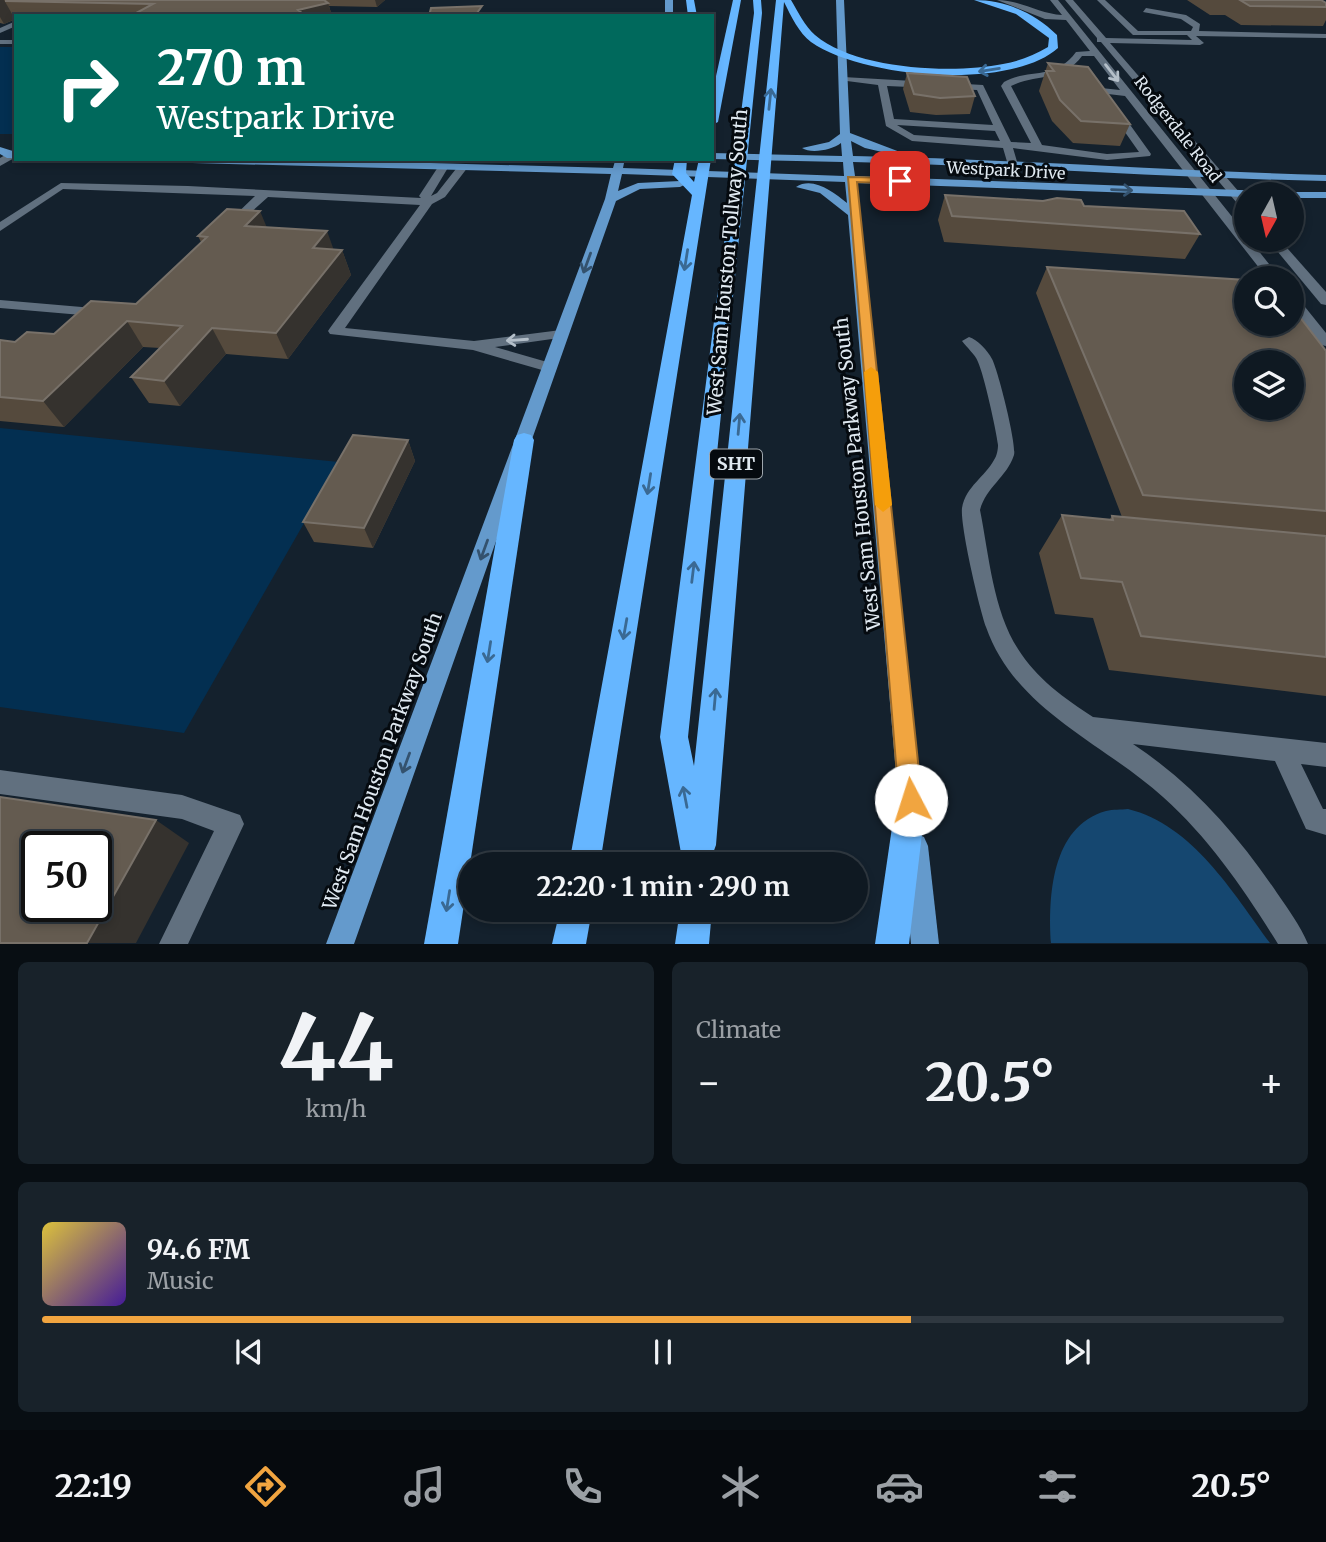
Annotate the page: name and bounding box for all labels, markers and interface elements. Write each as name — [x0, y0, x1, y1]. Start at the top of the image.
text: 270 m — [157, 37, 305, 98]
icon: right — [42, 42, 133, 133]
one-way arrow — [1105, 63, 1120, 81]
one-way arrow — [979, 64, 1001, 77]
street label: Rodgerdale Road — [1130, 72, 1226, 186]
one-way arrow — [764, 89, 777, 111]
text: Westpark Drive — [157, 98, 395, 138]
street label: West Sam Houston Tollway South — [702, 107, 752, 417]
pin — [870, 151, 930, 211]
street label: Westpark Drive — [945, 157, 1066, 183]
icon: arrive — [881, 162, 919, 200]
north arrow — [1234, 182, 1304, 252]
map controls — [1234, 182, 1304, 420]
one-way arrow — [1111, 184, 1134, 197]
one-way arrow — [679, 248, 692, 271]
one-way arrow — [580, 251, 592, 273]
button: search — [1234, 266, 1304, 336]
street label: West Sam Houston Parkway South — [829, 316, 885, 633]
one-way arrow — [507, 334, 529, 347]
button: layers — [1234, 350, 1304, 420]
one-way arrow — [733, 413, 746, 435]
road number: SHT — [710, 450, 762, 478]
one-way arrow — [642, 472, 655, 495]
one-way arrow — [477, 538, 489, 560]
one-way arrow — [686, 561, 699, 584]
street label: West Sam Houston Parkway South — [317, 609, 447, 914]
one-way arrow — [618, 617, 631, 639]
one-way arrow — [482, 640, 495, 663]
one-way arrow — [708, 688, 721, 711]
one-way arrow — [399, 752, 411, 774]
position arrow — [874, 763, 948, 837]
one-way arrow — [678, 786, 691, 809]
speed limit sign: 50 — [21, 831, 112, 922]
text: 22:20 · 1 min · 290 m — [536, 870, 790, 903]
one-way arrow — [441, 889, 454, 912]
text: 44 — [278, 991, 394, 1106]
text: Climate — [696, 1015, 781, 1044]
text: 20.5° — [925, 1050, 1055, 1115]
text: − — [696, 1059, 721, 1106]
text: + — [1259, 1059, 1284, 1106]
text: km/h — [306, 1094, 366, 1123]
text: 94.6 FM — [147, 1233, 250, 1266]
text: Music — [147, 1266, 214, 1295]
icon: previous — [230, 1333, 268, 1371]
icon: pause — [644, 1333, 682, 1371]
icon: next — [1058, 1333, 1096, 1371]
icon: directions — [241, 1462, 290, 1511]
icon: music — [400, 1462, 449, 1511]
icon: phone — [558, 1462, 607, 1511]
icon: climate — [716, 1462, 765, 1511]
icon: car — [875, 1462, 924, 1511]
icon: filters — [1033, 1462, 1082, 1511]
text: 22:19 — [55, 1466, 132, 1506]
text: 20.5° — [1191, 1466, 1271, 1506]

